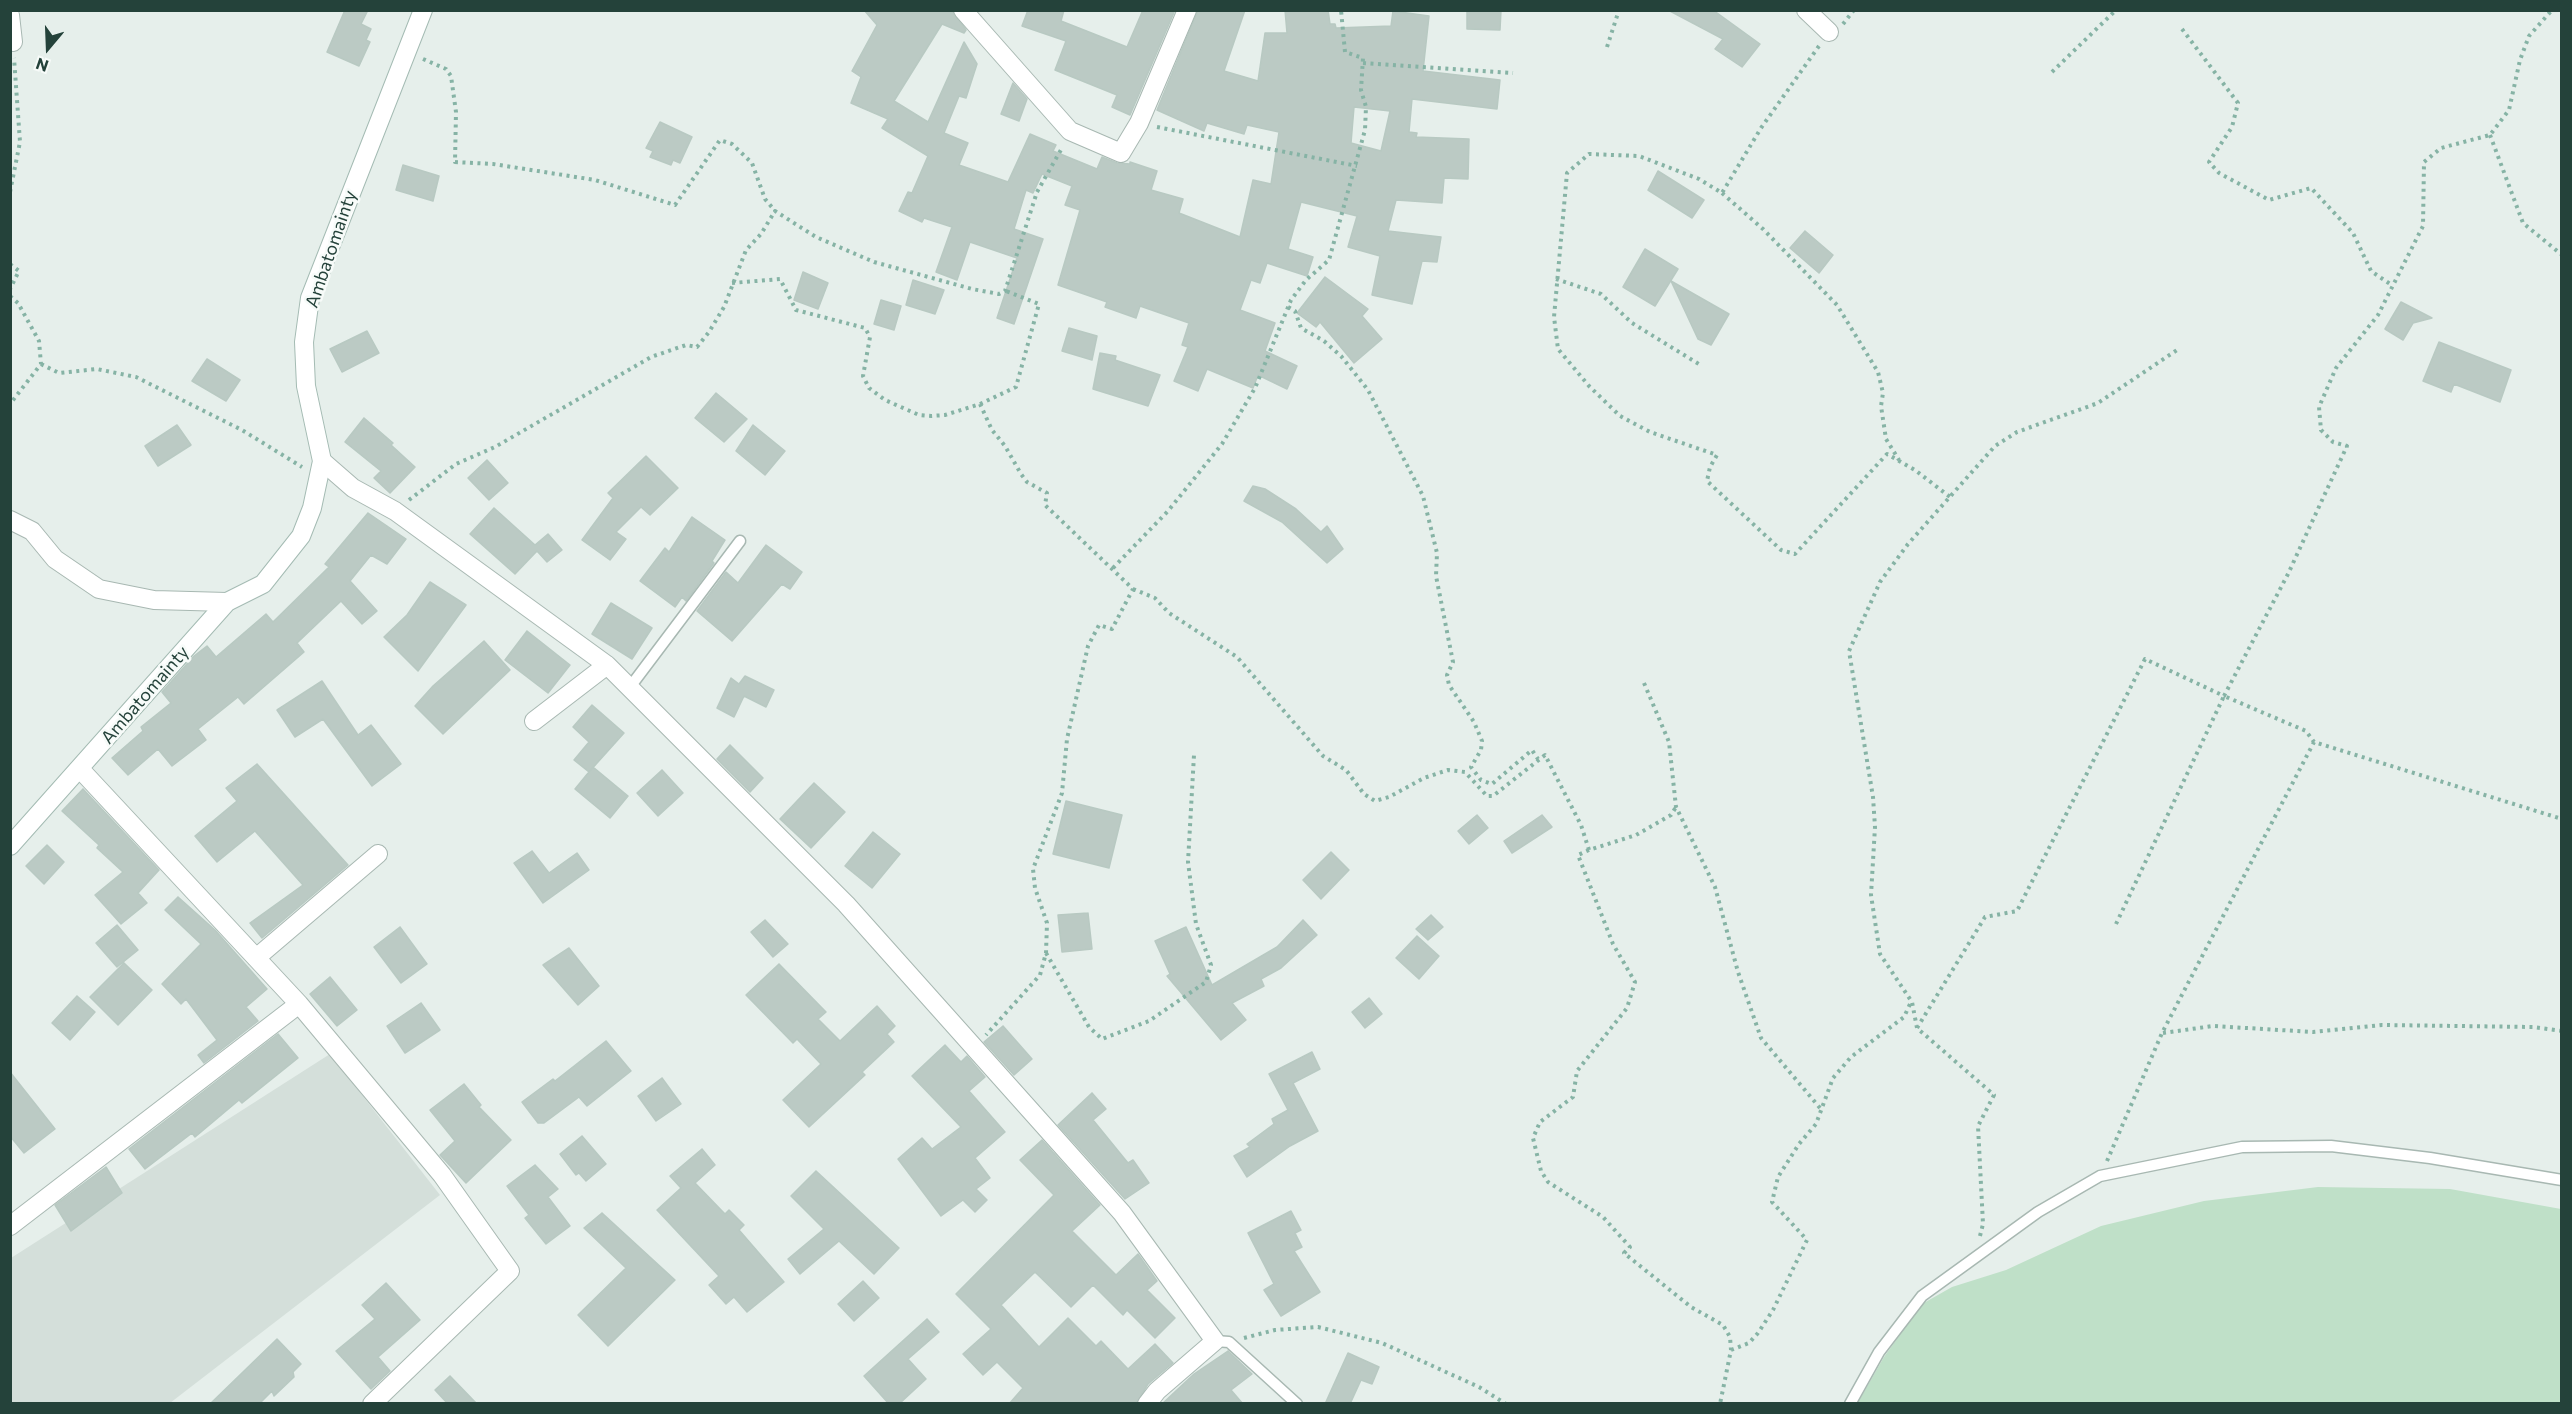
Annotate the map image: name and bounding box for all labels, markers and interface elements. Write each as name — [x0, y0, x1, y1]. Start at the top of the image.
north arrow — [18, 18, 78, 78]
text: N — [33, 55, 51, 76]
street label: Ambatomainty — [301, 187, 361, 311]
street label: Ambatomainty — [97, 642, 193, 748]

